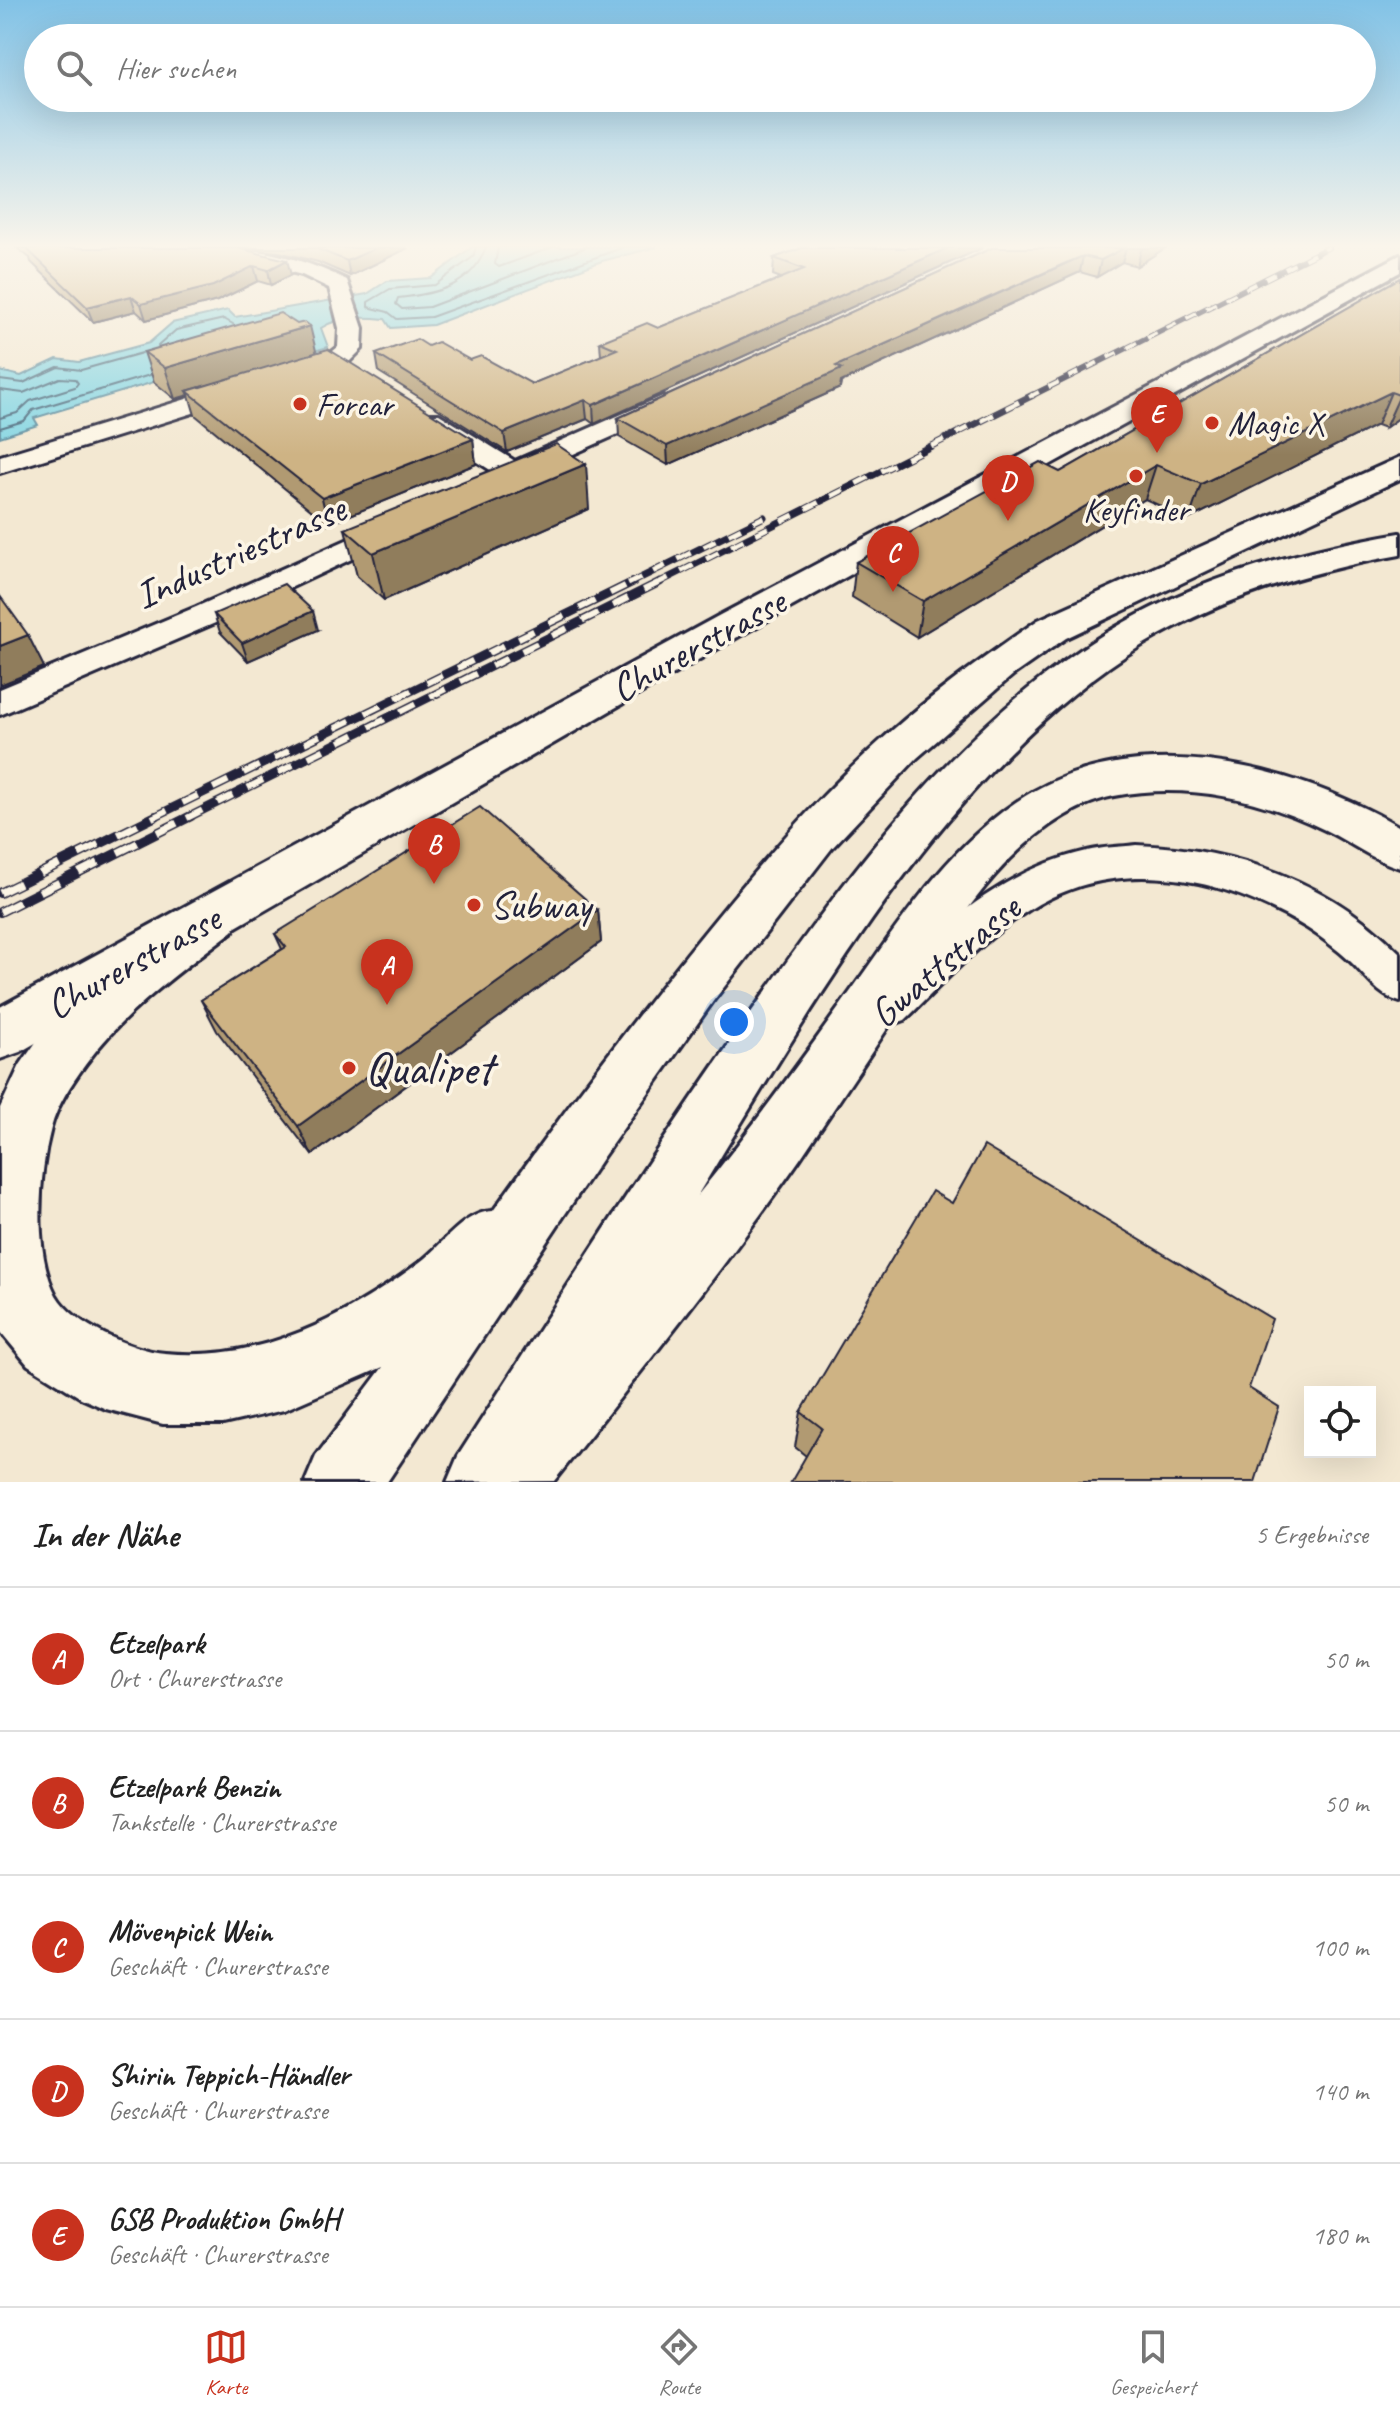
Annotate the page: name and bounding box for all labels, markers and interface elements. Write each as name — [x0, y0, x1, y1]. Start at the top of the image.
search box — [24, 24, 1376, 112]
icon: search — [52, 46, 96, 90]
text: Hier suchen — [116, 49, 236, 87]
place label: Forcar — [316, 383, 396, 426]
pin: E — [1131, 387, 1183, 453]
marker: Forcar — [291, 395, 309, 413]
place label: Magic X — [1228, 402, 1327, 445]
marker: Magic X — [1203, 414, 1221, 432]
pin: D — [982, 455, 1034, 521]
marker: Keyfinder — [1127, 467, 1145, 485]
street label: Industriestrasse — [127, 482, 356, 621]
place label: Keyfinder — [1083, 488, 1193, 531]
pin: C — [867, 526, 919, 592]
street label: Churerstrasse — [602, 575, 797, 713]
pin: B — [408, 818, 460, 884]
place label: Subway — [490, 880, 594, 930]
street label: Gwattstrasse — [859, 882, 1033, 1039]
street label: Churerstrasse — [37, 892, 232, 1030]
marker: Subway — [465, 896, 483, 914]
pin: A — [361, 939, 413, 1005]
your location — [714, 1002, 754, 1042]
place label: Qualipet — [365, 1038, 499, 1098]
marker: Qualipet — [340, 1059, 358, 1077]
map controls — [1304, 1386, 1376, 1458]
button: locate — [1304, 1386, 1376, 1458]
text: In der Nähe — [32, 1513, 178, 1556]
text: 5 Ergebnisse — [1255, 1518, 1368, 1551]
text: Etzelpark — [108, 1624, 204, 1662]
text: A — [51, 1643, 65, 1676]
text: 50 m — [1324, 1643, 1368, 1676]
text: Ort · Churerstrasse — [108, 1662, 281, 1695]
text: Etzelpark Benzin — [108, 1768, 280, 1806]
text: B — [51, 1787, 65, 1820]
text: 50 m — [1324, 1787, 1368, 1820]
text: Tankstelle · Churerstrasse — [108, 1806, 336, 1839]
text: Mövenpick Wein — [108, 1912, 272, 1950]
text: C — [52, 1931, 64, 1964]
text: 100 m — [1312, 1931, 1368, 1964]
text: Geschäft · Churerstrasse — [108, 1950, 328, 1983]
text: Shirin Teppich-Händler — [108, 2056, 350, 2094]
text: D — [50, 2075, 66, 2108]
text: 140 m — [1312, 2075, 1368, 2108]
text: Geschäft · Churerstrasse — [108, 2094, 328, 2127]
text: GSB Produktion GmbH — [108, 2200, 339, 2238]
text: E — [51, 2219, 65, 2252]
text: 180 m — [1312, 2219, 1368, 2252]
text: Geschäft · Churerstrasse — [108, 2238, 328, 2271]
tab: Karte — [204, 2325, 248, 2401]
tab: Route — [657, 2325, 701, 2401]
tab: Gespeichert — [1110, 2325, 1196, 2401]

